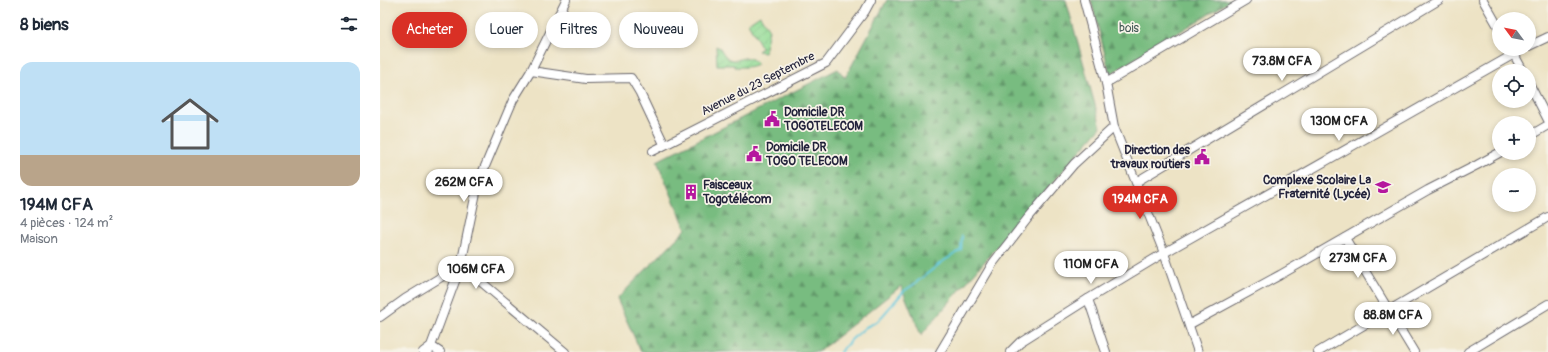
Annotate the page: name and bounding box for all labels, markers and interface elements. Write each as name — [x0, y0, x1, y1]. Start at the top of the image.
chip: Acheter — [392, 12, 467, 48]
chip: Louer — [475, 12, 538, 48]
chip: Filtres — [546, 12, 611, 48]
chip: Nouveau — [619, 12, 698, 48]
north arrow — [1492, 12, 1536, 56]
map controls — [1492, 12, 1536, 212]
icon: filters — [338, 13, 360, 35]
text: 8 biens — [20, 14, 69, 35]
park label: bois — [1119, 21, 1140, 36]
pin: 73.8M CFA — [1236, 48, 1328, 82]
street label: Avenue du 23 Septembre — [699, 49, 817, 119]
text: 73.8M CFA — [1252, 53, 1312, 69]
button: locate — [1492, 64, 1536, 108]
icon: home — [154, 88, 226, 160]
place label: Domicile DR TOGOTELECOM — [783, 105, 863, 134]
pin: 130M CFA — [1298, 108, 1380, 142]
public building icon: Domicile DR TOGOTELECOM — [763, 110, 781, 128]
text: 130M CFA — [1310, 113, 1368, 129]
button: + — [1492, 116, 1536, 160]
place label: Domicile DR TOGO TELECOM — [765, 140, 848, 169]
place label: Direction des travaux routiers — [1110, 143, 1191, 172]
public building icon: Domicile DR TOGO TELECOM — [745, 145, 763, 163]
public building icon: Direction des travaux routiers — [1193, 148, 1211, 166]
button: − — [1492, 168, 1536, 212]
pin: 262M CFA — [423, 169, 505, 203]
place label: Complexe Scolaire La Fraternité (Lycée) — [1263, 173, 1371, 202]
text: 262M CFA — [435, 174, 493, 190]
place label: Faisceaux Togotélécom — [702, 178, 772, 207]
school or university icon: Complexe Scolaire La Fraternité (Lycée) — [1374, 178, 1392, 196]
building icon: Faisceaux Togotélécom — [682, 183, 700, 201]
pin: 194M CFA — [1099, 186, 1181, 220]
text: 194M CFA — [1112, 191, 1168, 207]
text: 194M CFA — [20, 194, 93, 215]
text: 4 pièces · 124 m² — [20, 215, 113, 231]
text: Maison — [20, 231, 58, 247]
pin: 273M CFA — [1317, 245, 1399, 279]
text: 273M CFA — [1329, 250, 1387, 266]
pin: 110M CFA — [1050, 251, 1132, 285]
pin: 106M CFA — [435, 256, 517, 290]
text: 110M CFA — [1063, 256, 1119, 272]
text: 106M CFA — [447, 261, 505, 277]
pin: 88.8M CFA — [1347, 302, 1439, 336]
text: 88.8M CFA — [1364, 307, 1422, 323]

